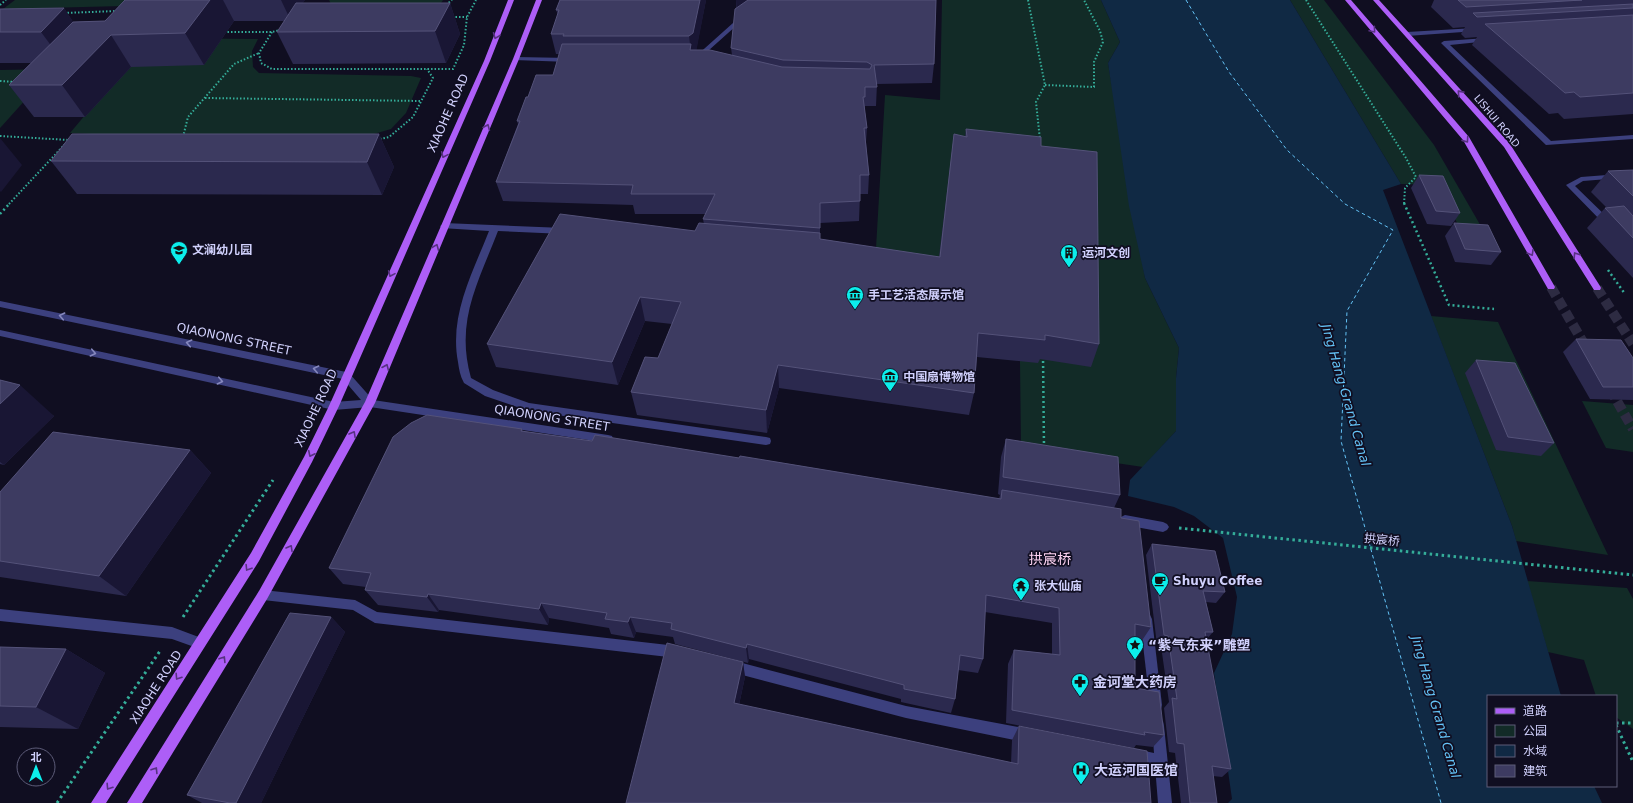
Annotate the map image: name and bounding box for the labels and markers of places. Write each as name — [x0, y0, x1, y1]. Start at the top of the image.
school or university icon: 文澜幼儿园 — [169, 240, 189, 265]
place label: 文澜幼儿园 — [192, 243, 252, 257]
building icon: 运河文创 — [1059, 243, 1079, 268]
place label: 运河文创 — [1082, 246, 1130, 260]
museum icon: 手工艺活态展示馆 — [845, 285, 865, 310]
place label: 手工艺活态展示馆 — [868, 288, 964, 302]
museum icon: 中国扇博物馆 — [880, 367, 900, 392]
place label: 中国扇博物馆 — [903, 370, 975, 384]
cafe icon: Shuyu Coffee — [1150, 571, 1170, 596]
place label: Shuyu Coffee — [1173, 574, 1262, 588]
temple icon: 张大仙庙 — [1011, 576, 1031, 601]
place label: 张大仙庙 — [1034, 579, 1082, 593]
place icon: “紫气东来”雕塑 — [1125, 635, 1145, 660]
place label: “紫气东来”雕塑 — [1148, 637, 1250, 653]
pharmacy icon: 金诃堂大药房 — [1070, 672, 1090, 697]
place label: 金诃堂大药房 — [1093, 674, 1177, 690]
hospital icon: 大运河国医馆 — [1071, 760, 1091, 785]
place label: 大运河国医馆 — [1094, 762, 1178, 778]

